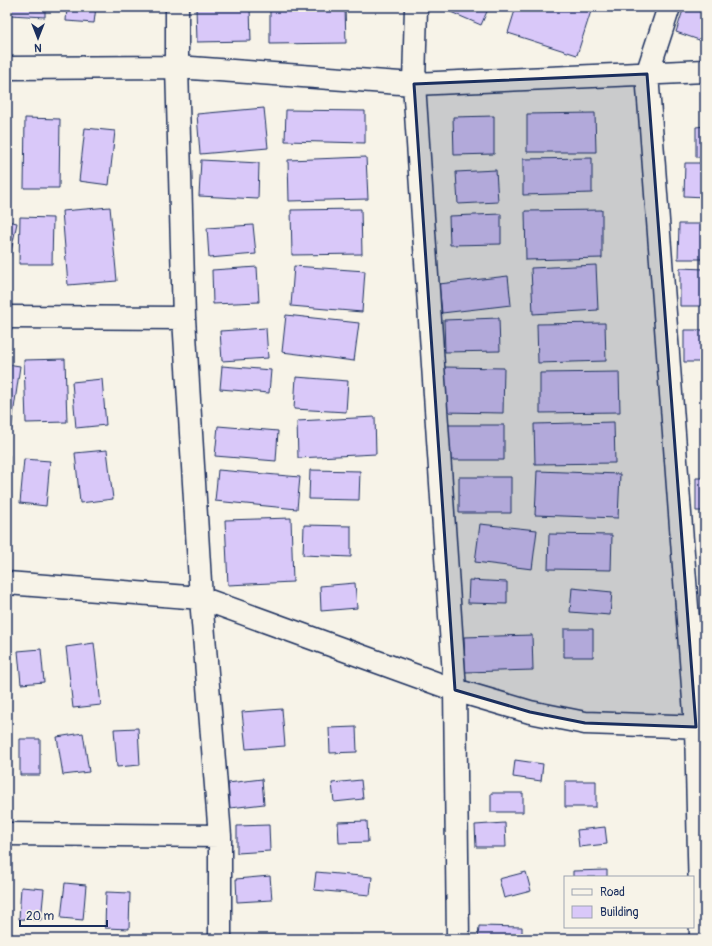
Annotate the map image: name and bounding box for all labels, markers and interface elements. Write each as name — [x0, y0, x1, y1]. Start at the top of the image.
north arrow — [18, 18, 58, 58]
text: N — [34, 41, 42, 54]
legend — [564, 876, 694, 928]
text: Road — [600, 885, 625, 900]
scale bar — [20, 902, 107, 928]
text: Building — [600, 905, 639, 920]
text: 20 m — [26, 909, 55, 924]

